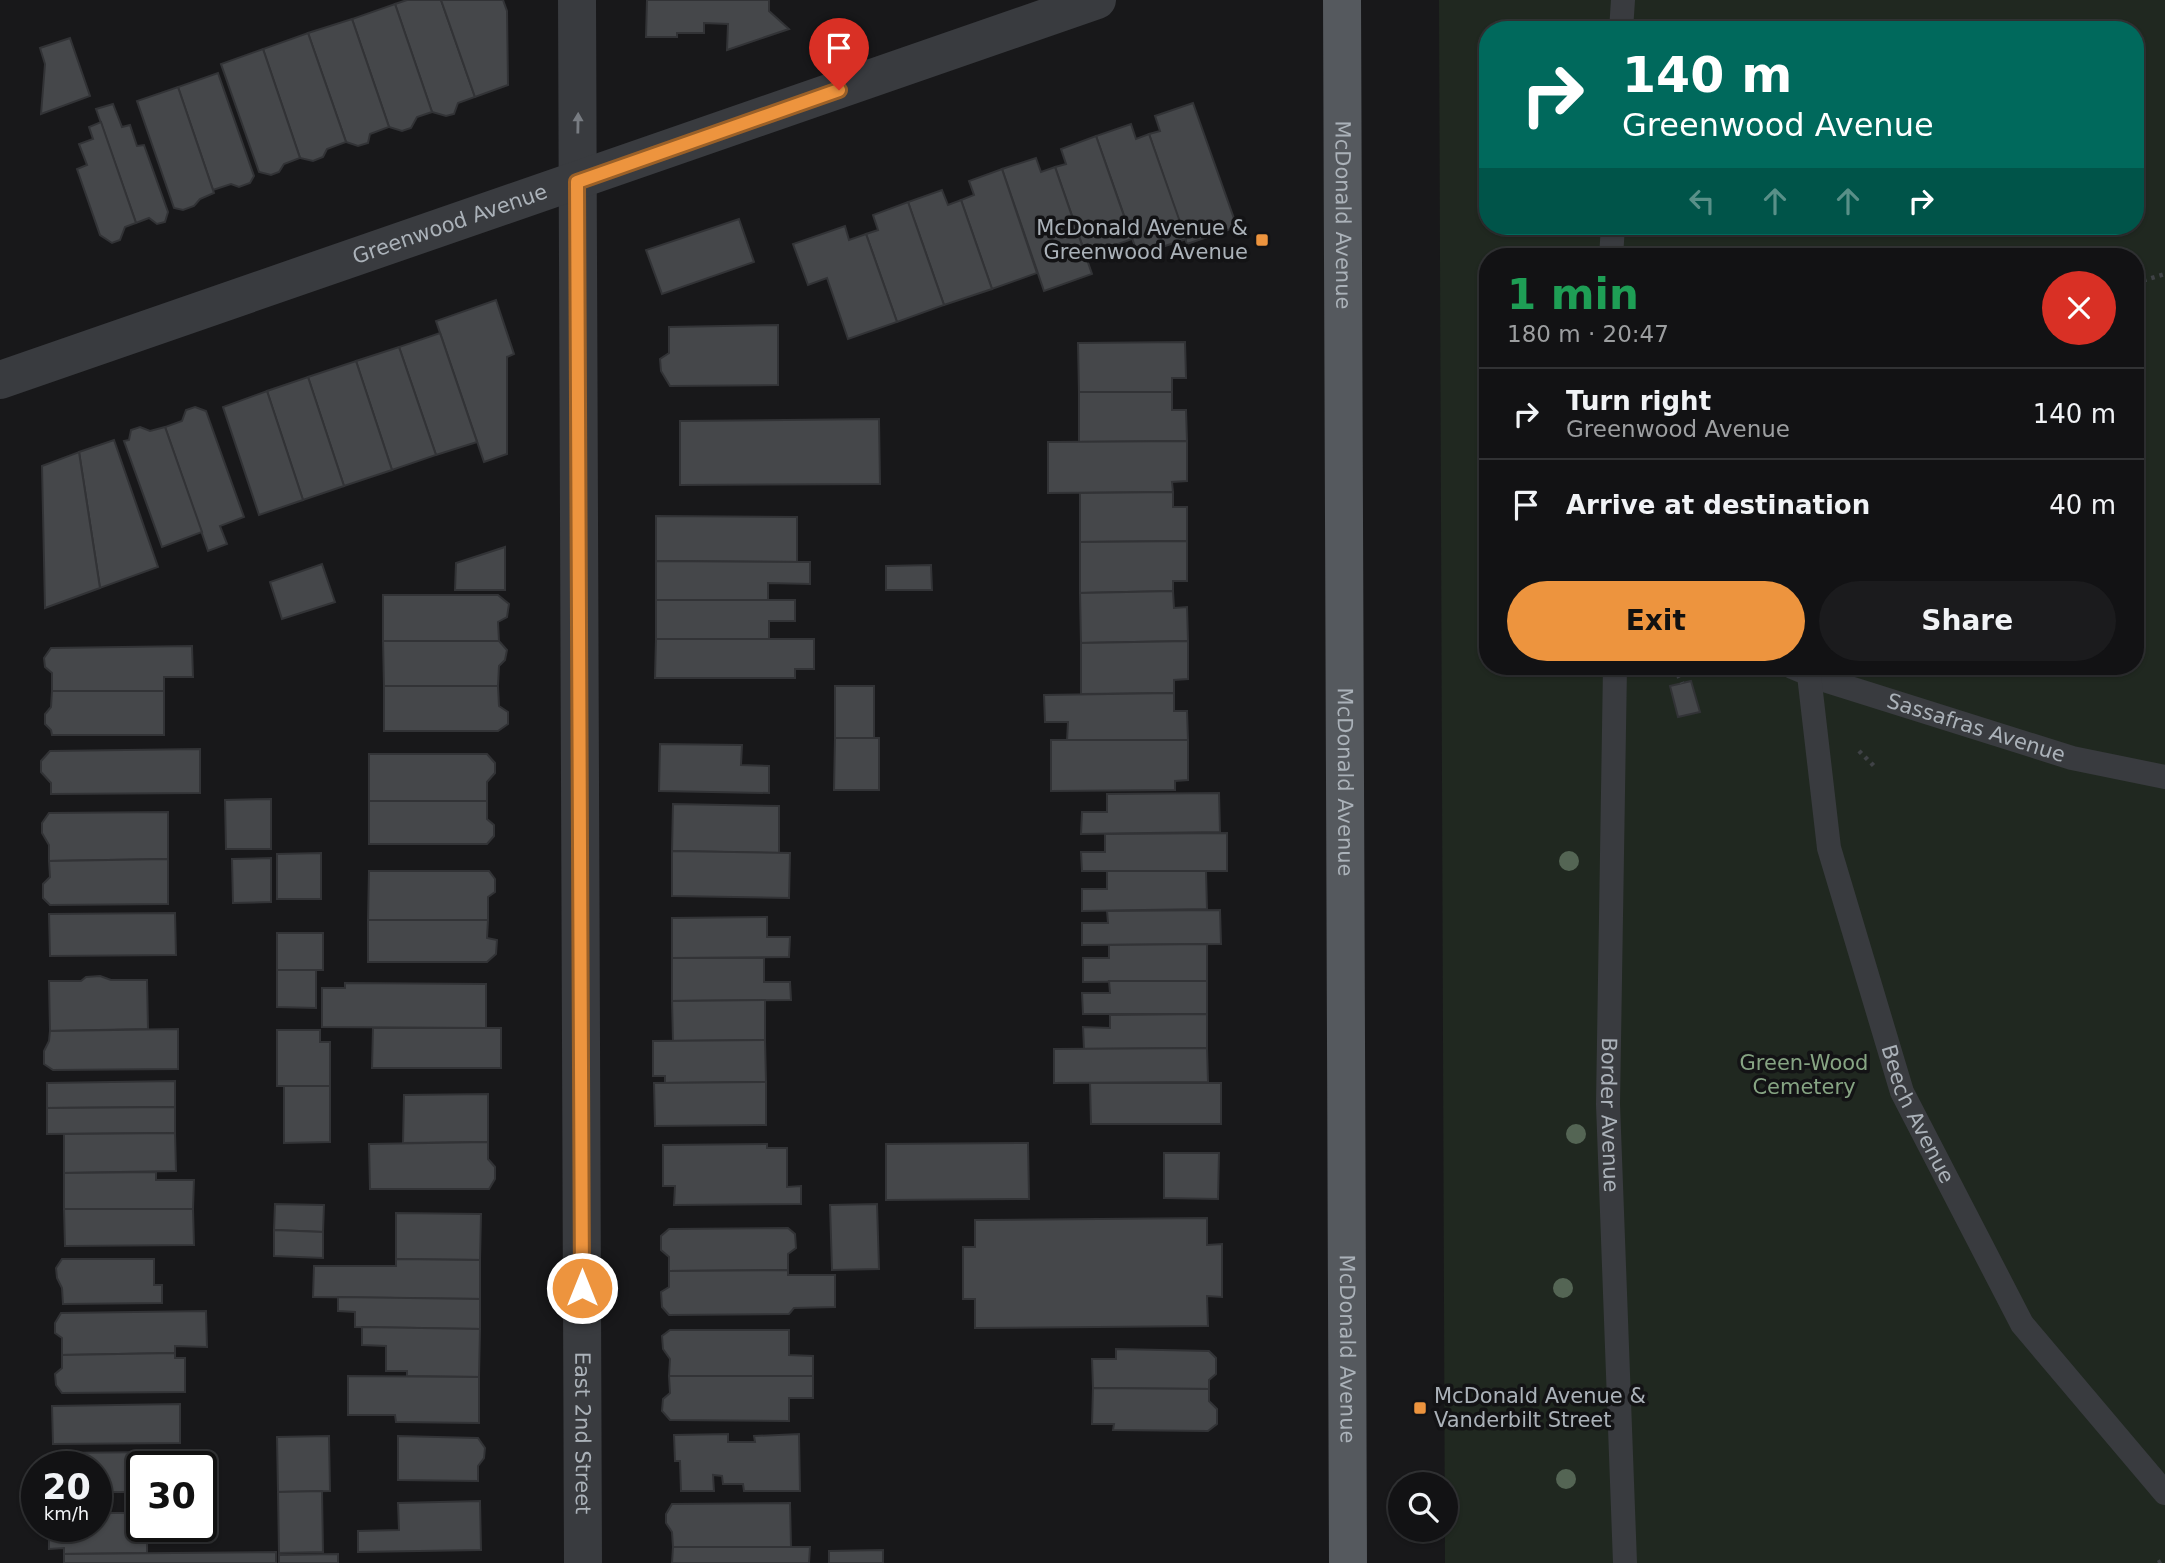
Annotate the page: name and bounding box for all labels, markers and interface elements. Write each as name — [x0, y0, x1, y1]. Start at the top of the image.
pin — [809, 18, 869, 90]
icon: arrive — [820, 29, 858, 67]
text: 140 m — [1622, 47, 1792, 104]
icon: right — [1507, 49, 1598, 140]
text: Greenwood Avenue — [1622, 106, 1934, 144]
one-way arrow — [572, 112, 584, 134]
street label: McDonald Avenue — [1330, 121, 1355, 309]
street label: Greenwood Avenue — [349, 179, 550, 269]
icon: left — [1683, 182, 1721, 220]
icon: ahead — [1756, 182, 1794, 220]
icon: ahead — [1829, 182, 1867, 220]
icon: right — [1902, 182, 1940, 220]
place label: McDonald Avenue & Greenwood Avenue — [1036, 216, 1248, 264]
marker: McDonald Avenue & Greenwood Avenue — [1254, 232, 1270, 248]
text: 1 min — [1507, 270, 1639, 319]
button: close — [2042, 271, 2116, 345]
text: 180 m · 20:47 — [1507, 321, 1669, 347]
text: Turn right — [1566, 386, 1711, 416]
icon: right — [1507, 395, 1545, 433]
text: 140 m — [2033, 399, 2116, 429]
text: Greenwood Avenue — [1566, 416, 1790, 442]
icon: arrive — [1507, 486, 1545, 524]
text: Arrive at destination — [1566, 490, 1870, 520]
text: 40 m — [2049, 490, 2116, 520]
button: Exit — [1507, 581, 1805, 661]
button: Share — [1819, 581, 2116, 661]
street label: McDonald Avenue — [1333, 688, 1357, 876]
street label: Sassafras Avenue — [1884, 689, 2068, 767]
street label: Border Avenue — [1596, 1037, 1623, 1193]
street label: Beech Avenue — [1877, 1042, 1959, 1187]
park label: Green-Wood Cemetery — [1740, 1051, 1868, 1099]
position arrow — [545, 1251, 619, 1325]
street label: McDonald Avenue — [1335, 1255, 1360, 1443]
street label: East 2nd Street — [570, 1352, 595, 1514]
place label: McDonald Avenue & Vanderbilt Street — [1434, 1384, 1646, 1432]
marker: McDonald Avenue & Vanderbilt Street — [1412, 1400, 1428, 1416]
speed limit sign: 30 — [126, 1451, 217, 1542]
text: 20 — [42, 1467, 91, 1507]
map controls — [1388, 1472, 1458, 1542]
button: search — [1388, 1472, 1458, 1542]
text: km/h — [44, 1503, 89, 1524]

